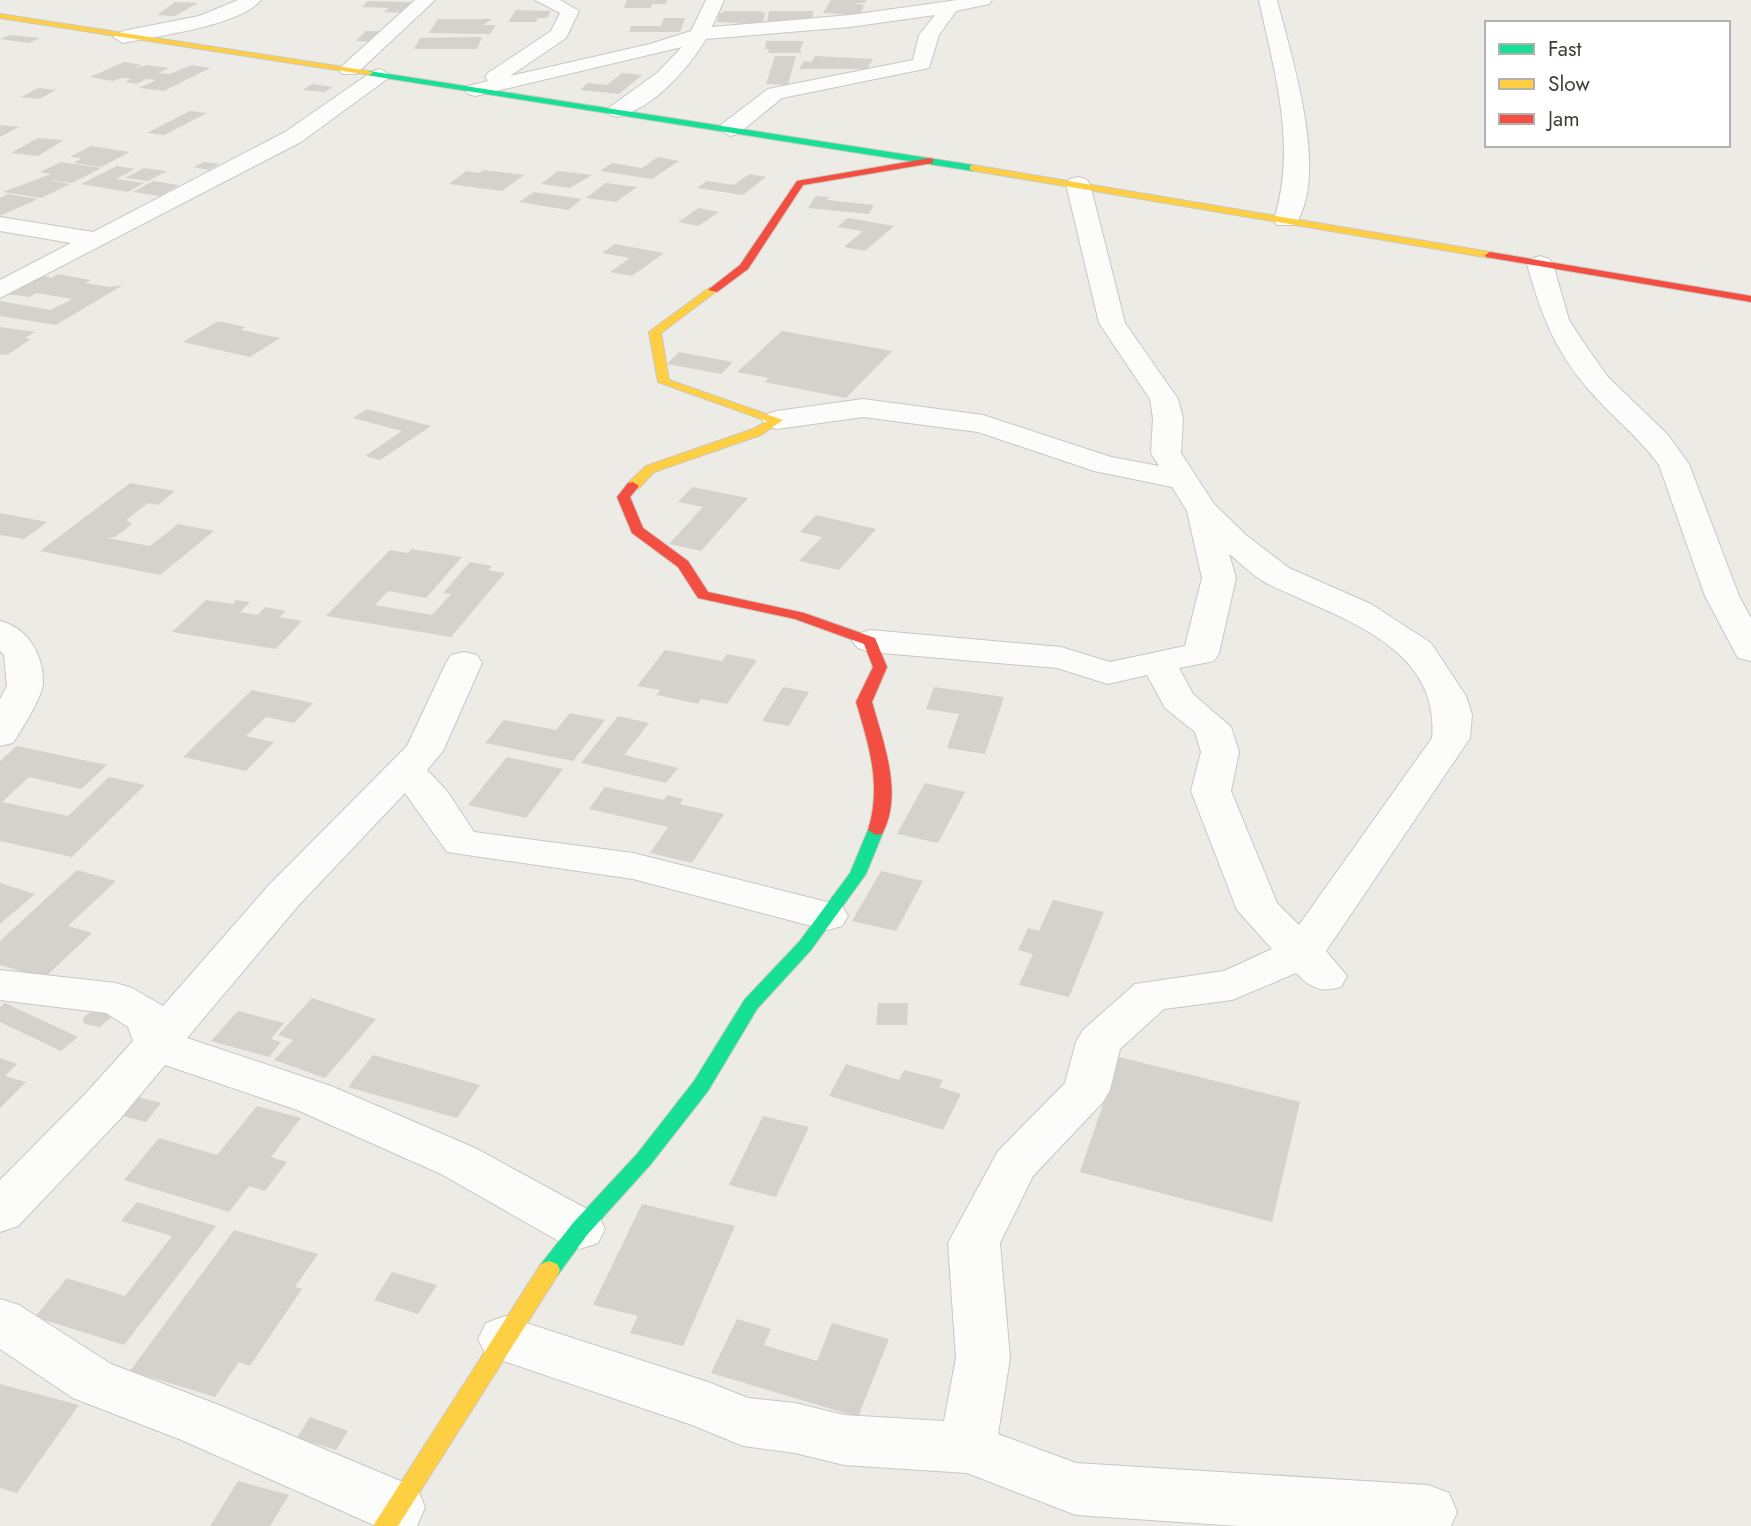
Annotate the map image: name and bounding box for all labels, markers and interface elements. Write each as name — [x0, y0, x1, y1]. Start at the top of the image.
legend — [1485, 21, 1730, 147]
text: Fast — [1548, 34, 1581, 64]
text: Slow — [1548, 69, 1590, 99]
text: Jam — [1545, 104, 1580, 134]

